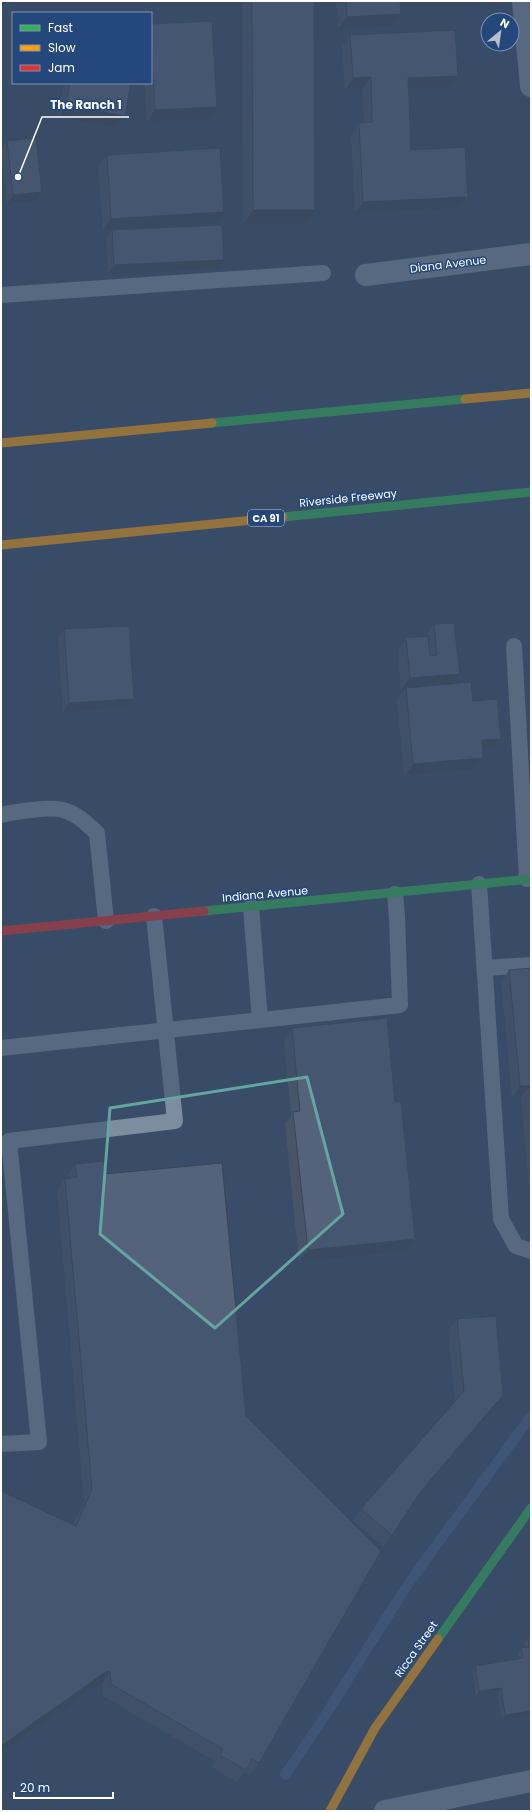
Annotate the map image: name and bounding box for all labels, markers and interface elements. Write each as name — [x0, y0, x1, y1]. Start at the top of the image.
legend — [12, 12, 152, 84]
north arrow — [480, 12, 520, 52]
text: N — [497, 14, 512, 32]
text: Fast — [48, 19, 73, 36]
text: Slow — [48, 39, 76, 56]
text: Jam — [48, 59, 75, 76]
callout: The Ranch 1 — [42, 93, 129, 117]
text: The Ranch 1 — [50, 96, 122, 113]
street label: Diana Avenue — [409, 251, 487, 277]
street label: Riverside Freeway — [298, 485, 398, 511]
road number: CA 91 — [248, 510, 284, 526]
street label: Indiana Avenue — [221, 882, 309, 906]
street label: Ricca Street — [391, 1618, 441, 1680]
scale bar — [14, 1774, 113, 1800]
text: 20 m — [20, 1779, 50, 1796]

